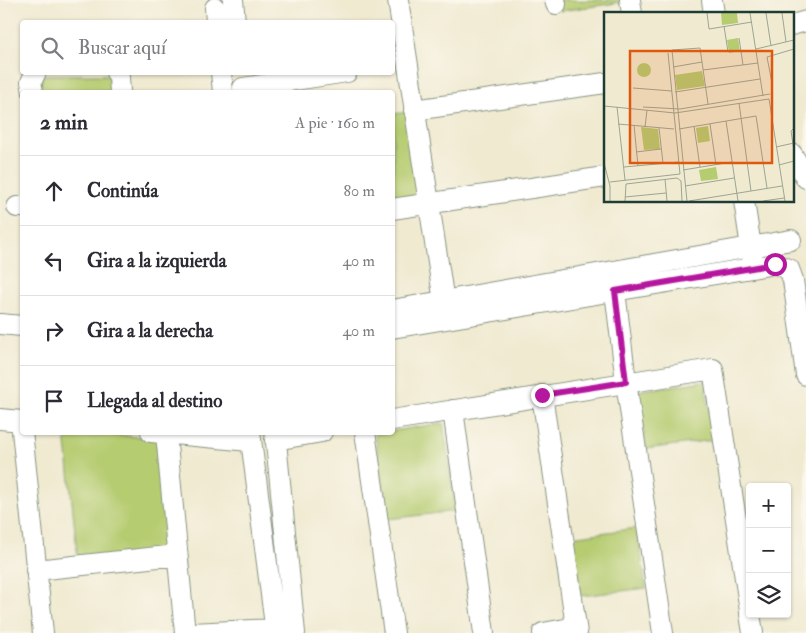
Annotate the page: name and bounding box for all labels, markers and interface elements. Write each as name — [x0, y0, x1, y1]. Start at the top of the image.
inset map — [604, 12, 794, 202]
search box — [20, 20, 395, 75]
icon: search — [38, 34, 66, 62]
text: Buscar aquí — [78, 36, 166, 60]
text: 2 min — [40, 109, 88, 136]
text: A pie · 160 m — [295, 113, 375, 133]
icon: ahead — [40, 177, 68, 205]
text: Continúa — [87, 179, 158, 203]
text: 80 m — [344, 181, 375, 201]
icon: left — [40, 247, 68, 275]
text: Gira a la izquierda — [87, 249, 226, 273]
text: 40 m — [342, 251, 375, 271]
route start — [764, 253, 787, 276]
icon: right — [40, 317, 68, 345]
text: Gira a la derecha — [87, 319, 213, 343]
text: 40 m — [342, 321, 375, 341]
route end — [531, 384, 554, 407]
icon: arrive — [40, 387, 68, 415]
text: Llegada al destino — [87, 389, 222, 413]
map controls — [746, 483, 791, 618]
button: + — [746, 483, 791, 528]
button: − — [746, 528, 791, 573]
button: layers — [746, 573, 791, 618]

